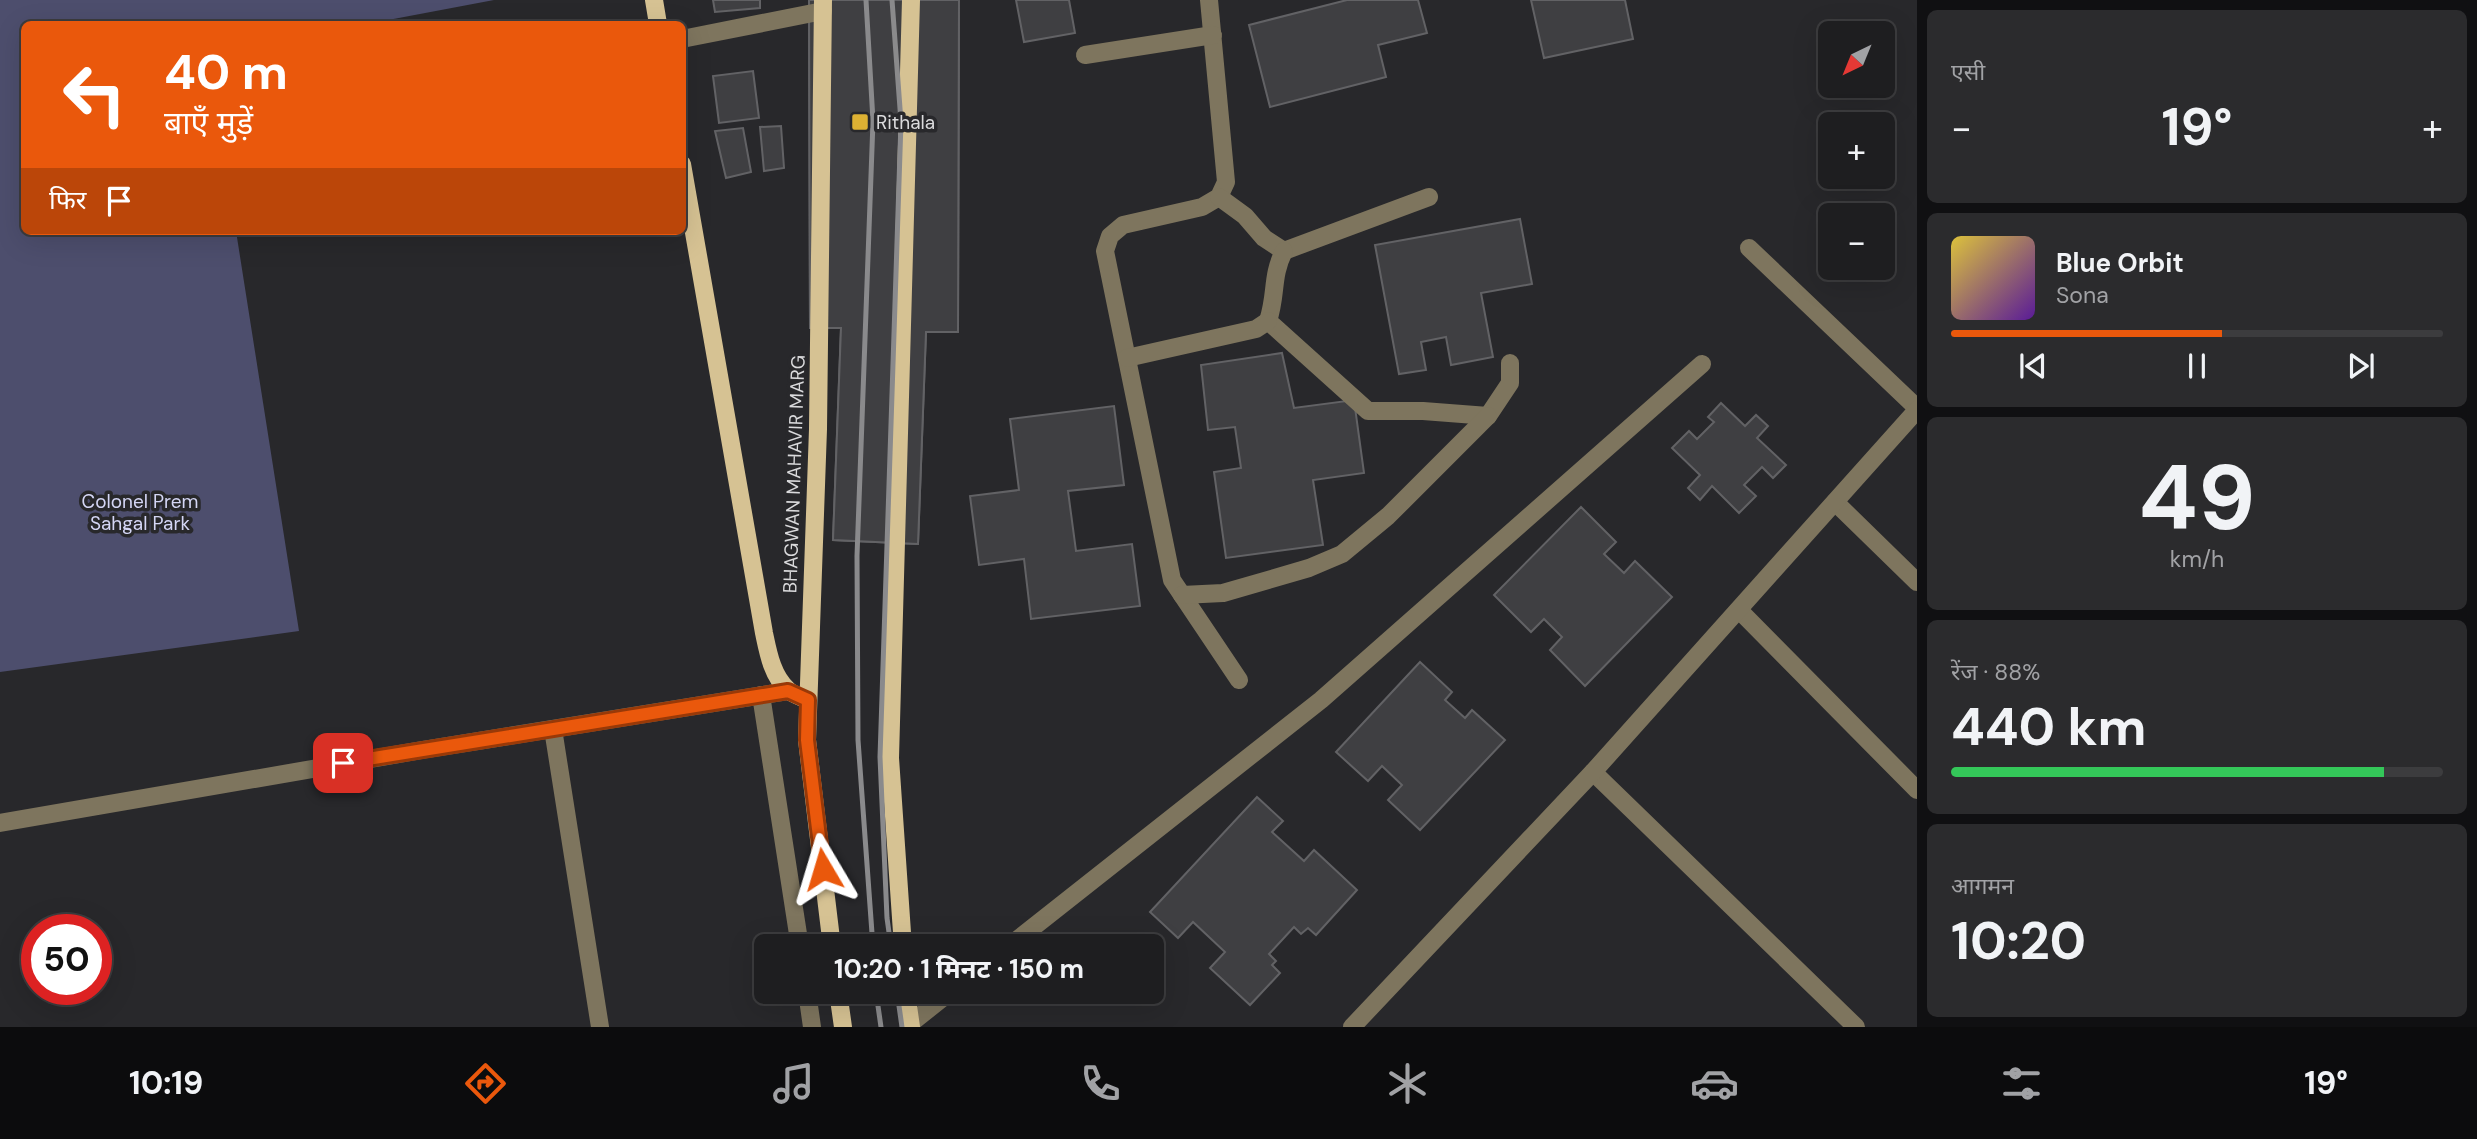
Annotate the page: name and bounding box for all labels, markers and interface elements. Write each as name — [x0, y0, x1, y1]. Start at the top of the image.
north arrow — [1818, 21, 1895, 98]
map controls — [1818, 21, 1895, 280]
text: 40 m — [164, 40, 288, 104]
icon: left — [49, 49, 140, 140]
text: एसी — [1951, 57, 1985, 87]
text: 19° — [2162, 93, 2232, 161]
text: बाएँ मुड़ें — [164, 102, 253, 144]
text: − — [1951, 103, 1972, 153]
text: + — [2422, 103, 2443, 153]
place label: Rithala — [876, 110, 935, 135]
marker: Rithala — [850, 112, 870, 132]
button: + — [1818, 112, 1895, 189]
icon: arrive — [100, 182, 138, 220]
text: फिर — [49, 183, 86, 217]
button: − — [1818, 203, 1895, 280]
text: Blue Orbit — [2056, 246, 2184, 280]
text: Sona — [2056, 280, 2109, 310]
icon: previous — [2014, 347, 2052, 385]
icon: pause — [2178, 347, 2216, 385]
icon: next — [2342, 347, 2380, 385]
street label: BHAGWAN MAHAVIR MARG — [777, 354, 811, 594]
text: 49 — [2139, 439, 2255, 557]
park label: Colonel Prem Sahgal Park — [82, 489, 198, 536]
text: km/h — [2170, 544, 2224, 574]
text: रेंज · 88% — [1951, 657, 2040, 687]
text: 440 km — [1951, 693, 2146, 761]
pin — [313, 733, 373, 793]
icon: arrive — [324, 744, 362, 782]
position arrow — [786, 832, 860, 906]
text: आगमन — [1951, 871, 2014, 901]
text: 10:20 — [1951, 907, 2086, 975]
speed limit sign: 50 — [21, 914, 112, 1005]
text: 10:20 · 1 मिनट · 150 m — [834, 952, 1084, 986]
icon: directions — [461, 1059, 510, 1108]
icon: music — [769, 1059, 818, 1108]
icon: phone — [1076, 1059, 1125, 1108]
icon: climate — [1383, 1059, 1432, 1108]
icon: car — [1690, 1059, 1739, 1108]
icon: filters — [1997, 1059, 2046, 1108]
text: 10:19 — [129, 1062, 203, 1104]
text: 19° — [2304, 1062, 2348, 1104]

